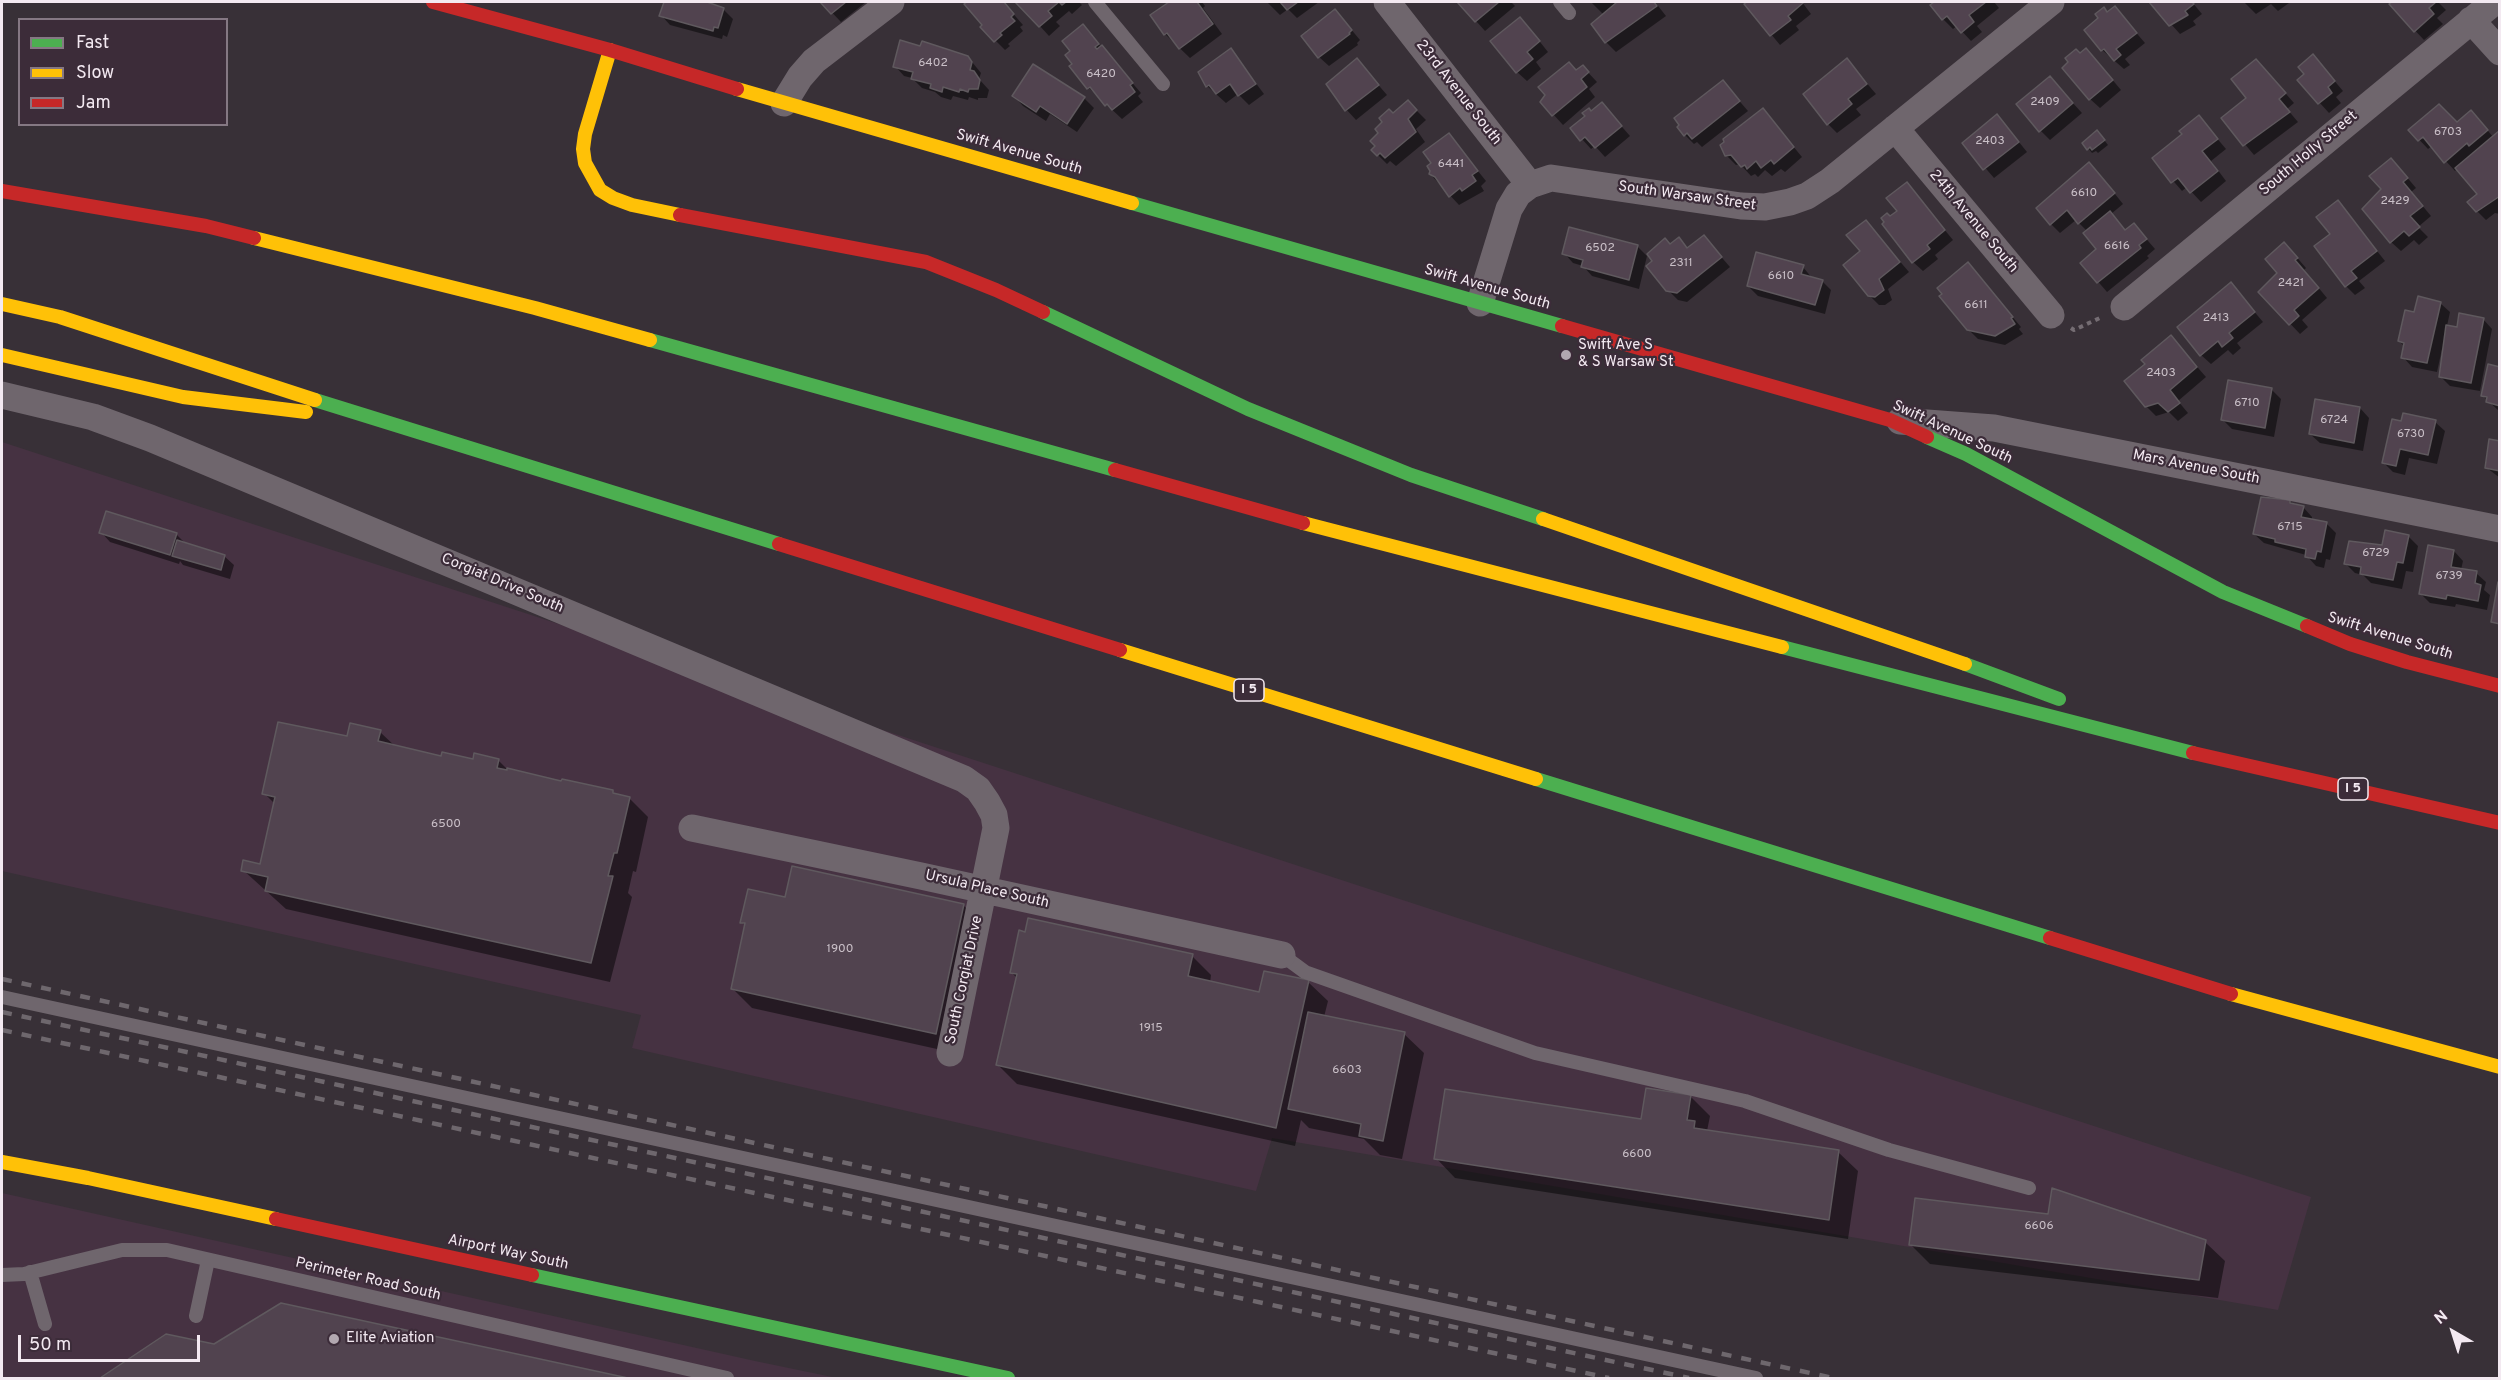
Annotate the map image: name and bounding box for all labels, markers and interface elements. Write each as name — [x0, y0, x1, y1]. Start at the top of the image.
legend — [18, 18, 228, 126]
text: Fast — [76, 32, 109, 55]
street label: 23rd Avenue South — [1411, 37, 1505, 149]
house number: 6402 — [918, 57, 948, 71]
text: Slow — [76, 62, 114, 85]
house number: 6420 — [1086, 68, 1116, 82]
text: Jam — [76, 92, 111, 115]
house number: 2409 — [2030, 96, 2060, 110]
street label: South Holly Street — [2256, 108, 2362, 200]
street label: Swift Avenue South — [954, 126, 1084, 180]
house number: 6703 — [2434, 126, 2462, 140]
house number: 2403 — [1975, 135, 2005, 149]
house number: 6441 — [1438, 158, 1464, 172]
street label: 24th Avenue South — [1925, 167, 2021, 277]
street label: South Warsaw Street — [1617, 178, 1757, 216]
house number: 6610 — [2071, 187, 2097, 201]
house number: 2429 — [2380, 195, 2410, 209]
house number: 6616 — [2104, 240, 2130, 254]
house number: 6502 — [1585, 242, 1615, 256]
house number: 2311 — [1669, 257, 1693, 271]
street label: Swift Avenue South — [1422, 261, 1552, 315]
house number: 6610 — [1768, 270, 1794, 284]
house number: 2421 — [2278, 277, 2304, 291]
house number: 6611 — [1964, 299, 1988, 313]
house number: 2413 — [2203, 312, 2229, 326]
place label: Swift Ave S & S Warsaw St — [1578, 337, 1674, 372]
marker: Swift Ave S & S Warsaw St — [1559, 348, 1573, 362]
house number: 2403 — [2146, 367, 2176, 381]
street label: Swift Avenue South — [1889, 397, 2015, 469]
house number: 6710 — [2234, 397, 2260, 411]
house number: 6724 — [2320, 414, 2348, 428]
house number: 6730 — [2397, 428, 2425, 442]
street label: Mars Avenue South — [2131, 447, 2261, 489]
house number: 6715 — [2277, 521, 2303, 535]
house number: 6729 — [2362, 547, 2390, 561]
street label: Corgiat Drive South — [438, 550, 566, 618]
house number: 6739 — [2435, 570, 2463, 584]
street label: Swift Avenue South — [2325, 609, 2455, 665]
road number: I 5 — [1234, 679, 1264, 701]
road number: I 5 — [2338, 778, 2368, 800]
house number: 6500 — [431, 818, 461, 832]
street label: Ursula Place South — [923, 867, 1051, 913]
street label: South Corgiat Drive — [943, 914, 987, 1046]
house number: 1900 — [827, 943, 853, 957]
house number: 1915 — [1139, 1022, 1163, 1036]
house number: 6603 — [1332, 1064, 1362, 1078]
house number: 6600 — [1622, 1148, 1652, 1162]
house number: 6606 — [2024, 1220, 2054, 1234]
street label: Airport Way South — [446, 1231, 570, 1275]
street label: Perimeter Road South — [293, 1254, 443, 1306]
north arrow — [2423, 1302, 2483, 1362]
text: N — [2431, 1307, 2452, 1329]
scale bar — [21, 1323, 202, 1361]
place label: Elite Aviation — [346, 1330, 434, 1348]
marker: Elite Aviation — [327, 1332, 341, 1346]
text: 50 m — [29, 1334, 71, 1357]

